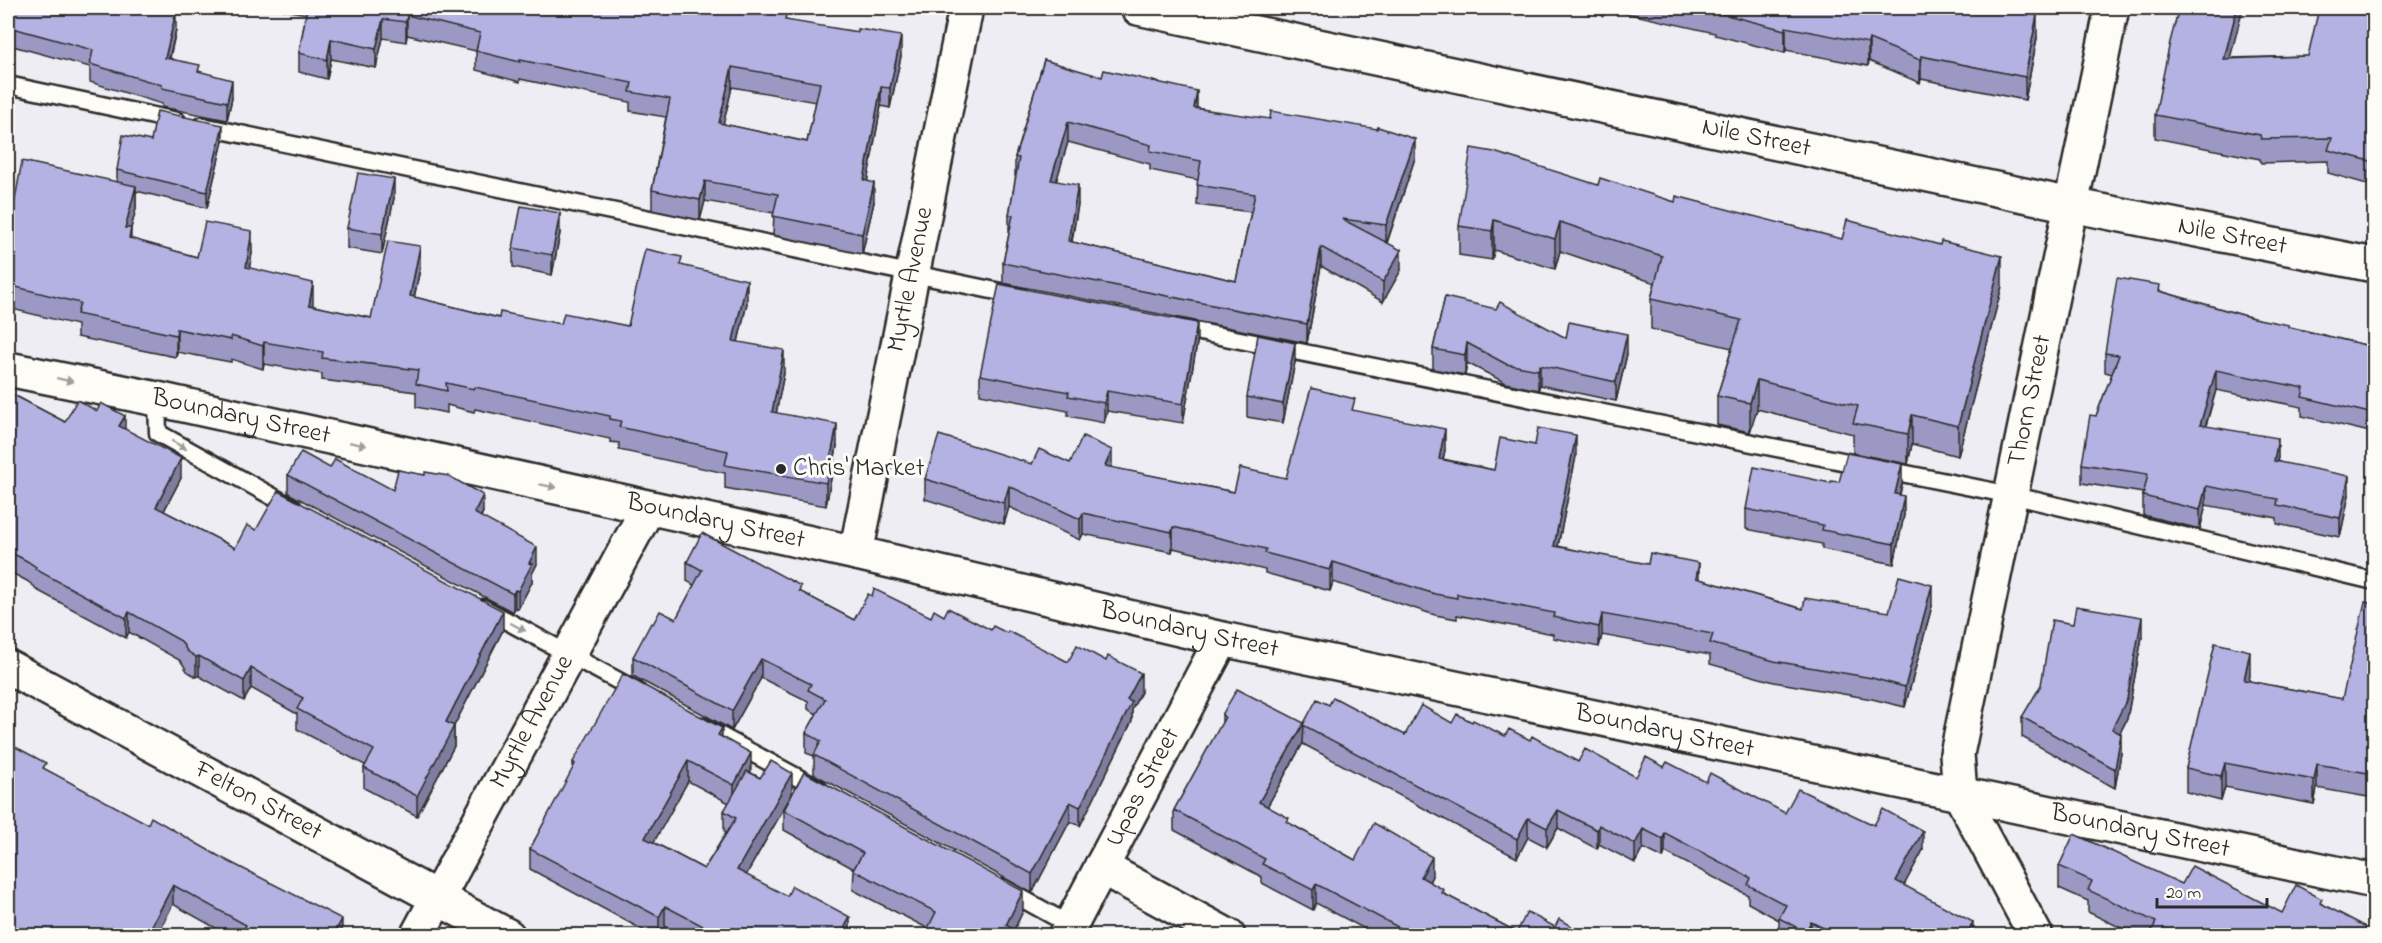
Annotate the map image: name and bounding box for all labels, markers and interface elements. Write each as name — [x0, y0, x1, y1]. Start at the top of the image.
street label: Nile Street — [1698, 109, 1815, 169]
street label: Myrtle Avenue — [878, 203, 944, 356]
street label: Nile Street — [2174, 208, 2290, 266]
street label: Thorn Street — [1998, 331, 2063, 470]
one-way arrow — [56, 376, 75, 385]
street label: Boundary Street — [147, 379, 334, 456]
one-way arrow — [349, 439, 367, 449]
one-way arrow — [171, 440, 187, 451]
place label: Chris' Market — [793, 450, 925, 488]
marker: Chris' Market — [774, 462, 788, 476]
one-way arrow — [539, 481, 558, 491]
street label: Boundary Street — [622, 484, 809, 560]
street label: Boundary Street — [1095, 592, 1282, 669]
one-way arrow — [509, 622, 526, 632]
street label: Myrtle Avenue — [481, 648, 584, 796]
street label: Boundary Street — [1571, 694, 1758, 769]
street label: Upas Street — [1096, 721, 1191, 854]
street label: Felton Street — [187, 751, 329, 852]
street label: Boundary Street — [2046, 794, 2233, 869]
scale bar — [2157, 871, 2266, 909]
text: 20 m — [2166, 881, 2201, 907]

